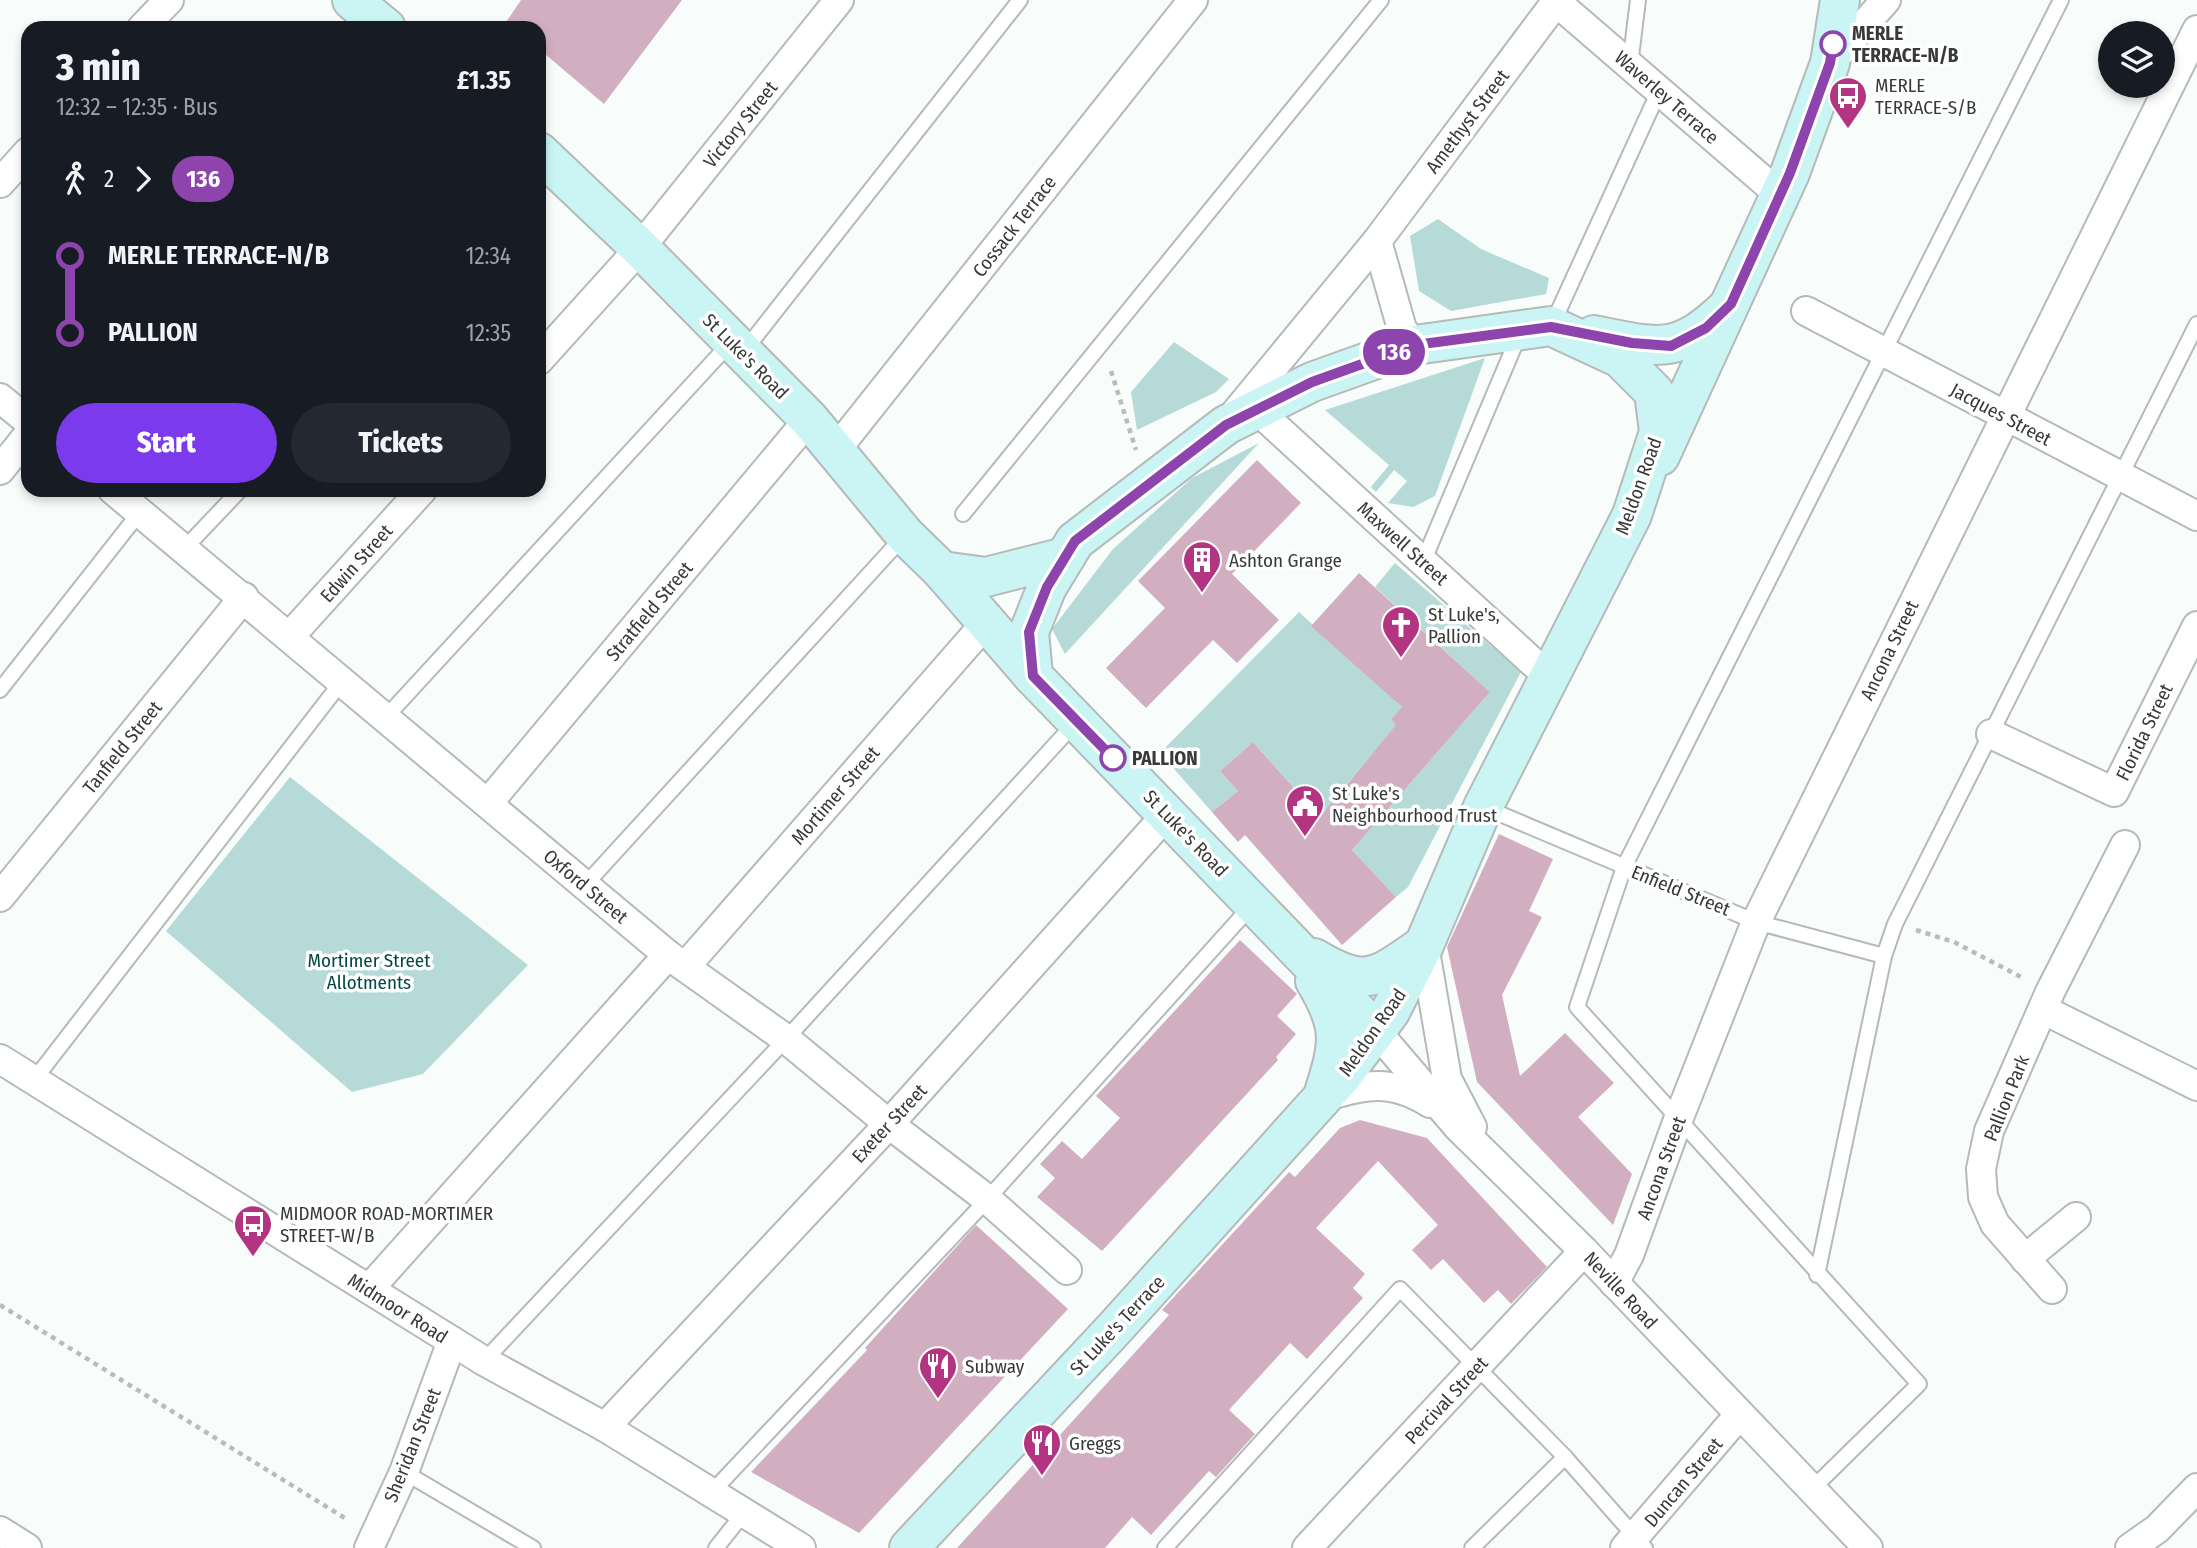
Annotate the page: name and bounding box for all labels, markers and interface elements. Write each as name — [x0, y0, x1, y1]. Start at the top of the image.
map controls — [2098, 21, 2175, 98]
button: layers — [2098, 21, 2175, 98]
place label: MERLE TERRACE-N/B — [1852, 22, 1959, 67]
marker: MERLE TERRACE-N/B — [1820, 31, 1846, 57]
text: 3 min — [56, 44, 140, 90]
street label: Waverley Terrace — [1610, 46, 1723, 149]
street label: Amethyst Street — [1421, 64, 1514, 178]
text: £1.35 — [457, 65, 511, 96]
place label: MERLE TERRACE-S/B — [1875, 74, 1976, 119]
bus stop icon: MERLE TERRACE-S/B — [1827, 75, 1869, 130]
street label: Victory Street — [698, 76, 783, 172]
text: 12:32 – 12:35 · Bus — [56, 93, 217, 121]
icon: walk — [56, 160, 94, 198]
icon: forward — [124, 160, 162, 198]
text: 2 — [104, 165, 114, 193]
text: 136 — [186, 165, 220, 193]
street label: Cossack Terrace — [968, 171, 1061, 282]
text: MERLE TERRACE-N/B — [108, 240, 329, 271]
text: 12:34 — [465, 242, 511, 270]
street label: St Luke's Road — [698, 309, 793, 404]
text: PALLION — [108, 317, 198, 348]
text: 12:35 — [466, 319, 511, 347]
line badge: 136 — [1354, 329, 1434, 375]
text: 136 — [1377, 338, 1411, 366]
street label: Jacques Street — [1946, 378, 2056, 451]
button: Start — [56, 403, 277, 483]
button: Tickets — [291, 403, 511, 483]
street label: Meldon Road — [1610, 434, 1667, 538]
street label: Maxwell Street — [1353, 497, 1453, 591]
street label: Edwin Street — [315, 519, 398, 607]
building icon: Ashton Grange — [1181, 539, 1223, 594]
place label: Ashton Grange — [1229, 549, 1342, 572]
street label: Stratfield Street — [601, 556, 698, 666]
street label: Ancona Street — [1855, 596, 1924, 704]
place label: St Luke's, Pallion — [1428, 603, 1500, 648]
church icon: St Luke's, Pallion — [1380, 604, 1422, 659]
street label: Florida Street — [2111, 679, 2178, 785]
street label: Tanfield Street — [78, 696, 167, 798]
street label: Mortimer Street — [786, 741, 885, 849]
marker: PALLION — [1100, 745, 1126, 771]
place label: PALLION — [1132, 747, 1198, 770]
place label: St Luke's Neighbourhood Trust — [1332, 782, 1498, 827]
public building icon: St Luke's Neighbourhood Trust — [1284, 783, 1326, 838]
street label: St Luke's Road — [1139, 785, 1233, 882]
street label: Oxford Street — [539, 844, 633, 929]
street label: Enfield Street — [1628, 860, 1734, 921]
park label: Mortimer Street Allotments — [308, 949, 431, 994]
street label: Meldon Road — [1334, 984, 1411, 1081]
street label: Pallion Park — [1979, 1052, 2034, 1145]
street label: Exeter Street — [847, 1079, 932, 1168]
street label: Ancona Street — [1632, 1113, 1691, 1223]
place label: MIDMOOR ROAD-MORTIMER STREET-W/B — [280, 1202, 493, 1247]
bus stop icon: MIDMOOR ROAD-MORTIMER STREET-W/B — [232, 1203, 274, 1258]
street label: Neville Road — [1579, 1247, 1662, 1334]
street label: Midmoor Road — [343, 1269, 452, 1348]
street label: St Luke's Terrace — [1065, 1270, 1170, 1380]
restaurant icon: Subway — [917, 1345, 959, 1400]
street label: Percival Street — [1400, 1351, 1493, 1449]
place label: Subway — [965, 1355, 1025, 1378]
street label: Sheridan Street — [379, 1384, 446, 1506]
restaurant icon: Greggs — [1021, 1422, 1063, 1477]
place label: Greggs — [1069, 1432, 1121, 1455]
street label: Duncan Street — [1639, 1432, 1728, 1532]

